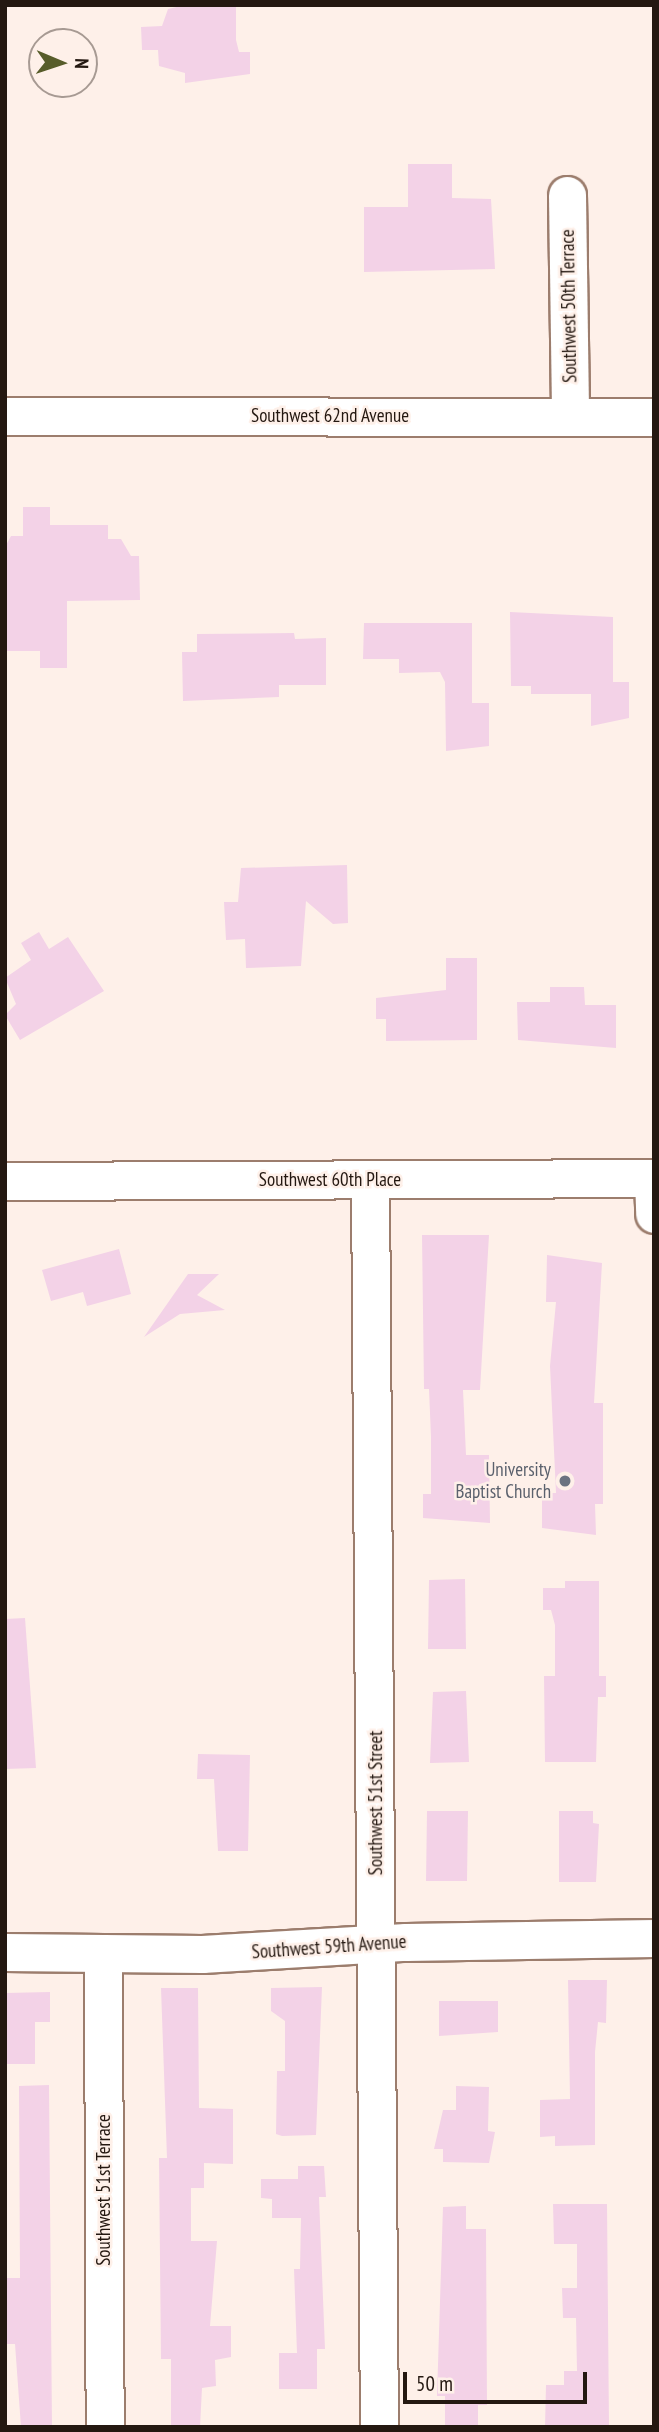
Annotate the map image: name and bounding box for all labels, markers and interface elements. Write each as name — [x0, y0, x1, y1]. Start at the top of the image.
north arrow — [28, 28, 98, 98]
text: N — [70, 58, 94, 69]
street label: Southwest 50th Terrace — [556, 229, 582, 383]
street label: Southwest 62nd Avenue — [251, 405, 409, 427]
street label: Southwest 60th Place — [259, 1169, 401, 1191]
place label: University Baptist Church — [456, 1459, 551, 1503]
marker: University Baptist Church — [557, 1473, 573, 1489]
street label: Southwest 51st Street — [365, 1731, 387, 1875]
street label: Southwest 59th Avenue — [251, 1930, 407, 1964]
street label: Southwest 51st Terrace — [93, 2114, 115, 2266]
scale bar — [407, 2358, 591, 2402]
text: 50 m — [416, 2370, 453, 2397]

